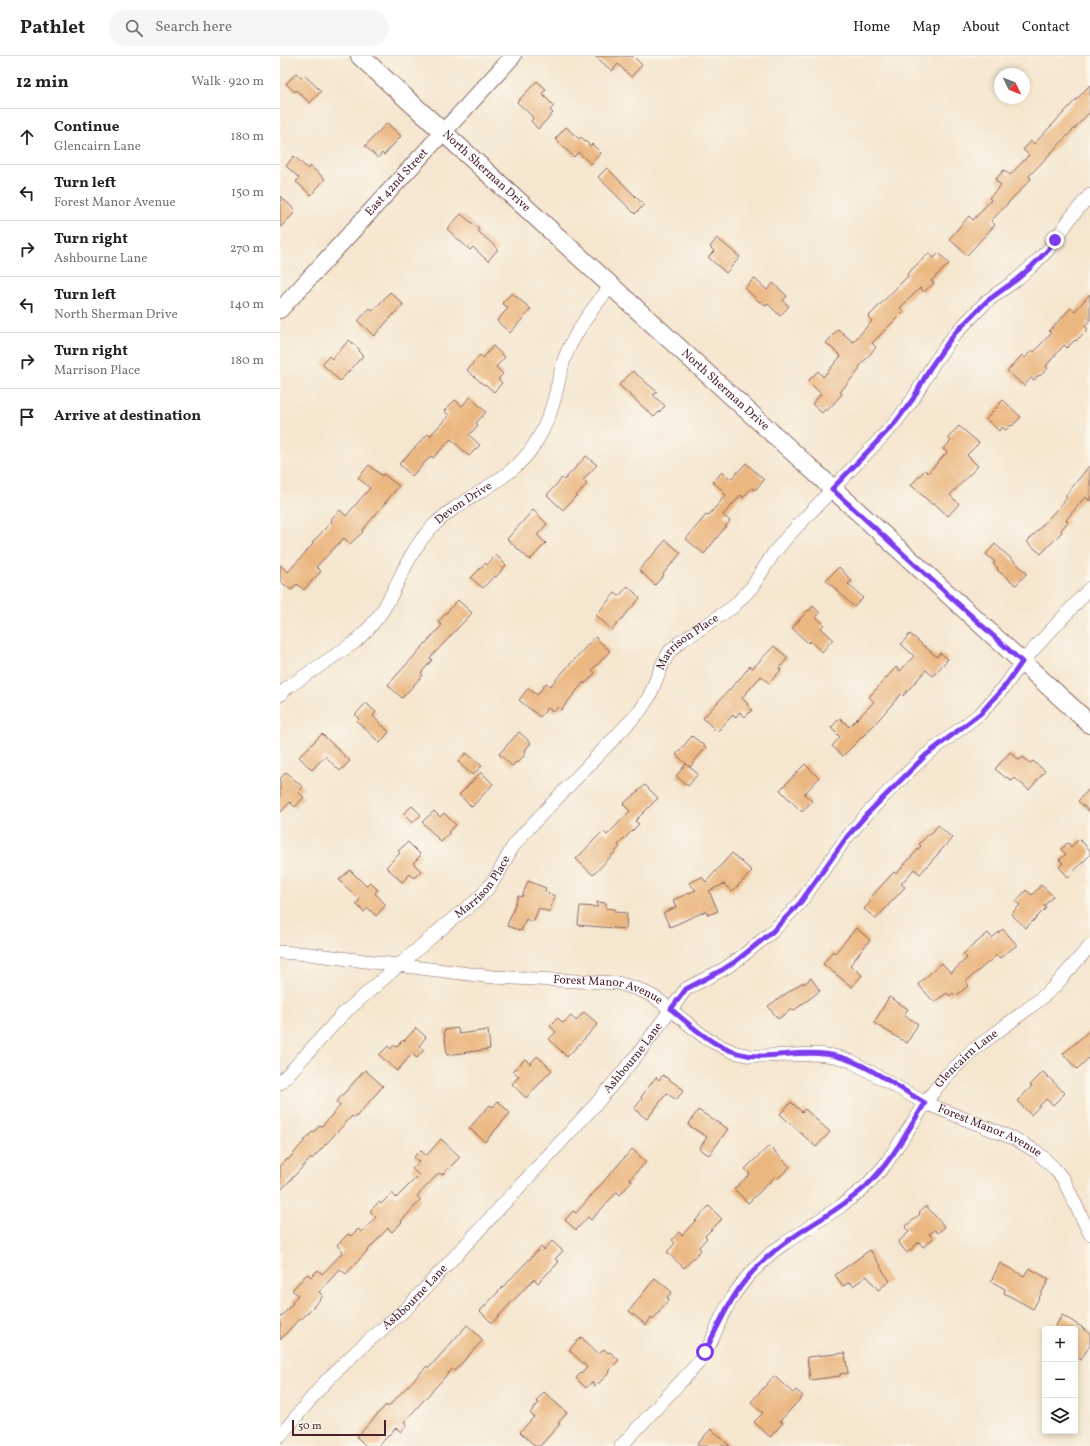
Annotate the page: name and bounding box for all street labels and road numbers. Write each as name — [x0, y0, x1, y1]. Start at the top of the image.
street label: North Sherman Drive — [439, 127, 534, 216]
street label: East 42nd Street — [362, 145, 432, 220]
street label: North Sherman Drive — [678, 346, 773, 435]
street label: Devon Drive — [432, 478, 496, 528]
street label: Marrison Place — [653, 610, 722, 673]
street label: Marrison Place — [451, 852, 515, 922]
street label: Forest Manor Avenue — [553, 972, 666, 1009]
street label: Ashbourne Lane — [600, 1019, 667, 1097]
street label: Glencairn Lane — [931, 1026, 1002, 1091]
street label: Forest Manor Avenue — [935, 1101, 1046, 1161]
street label: Ashbourne Lane — [379, 1261, 451, 1334]

